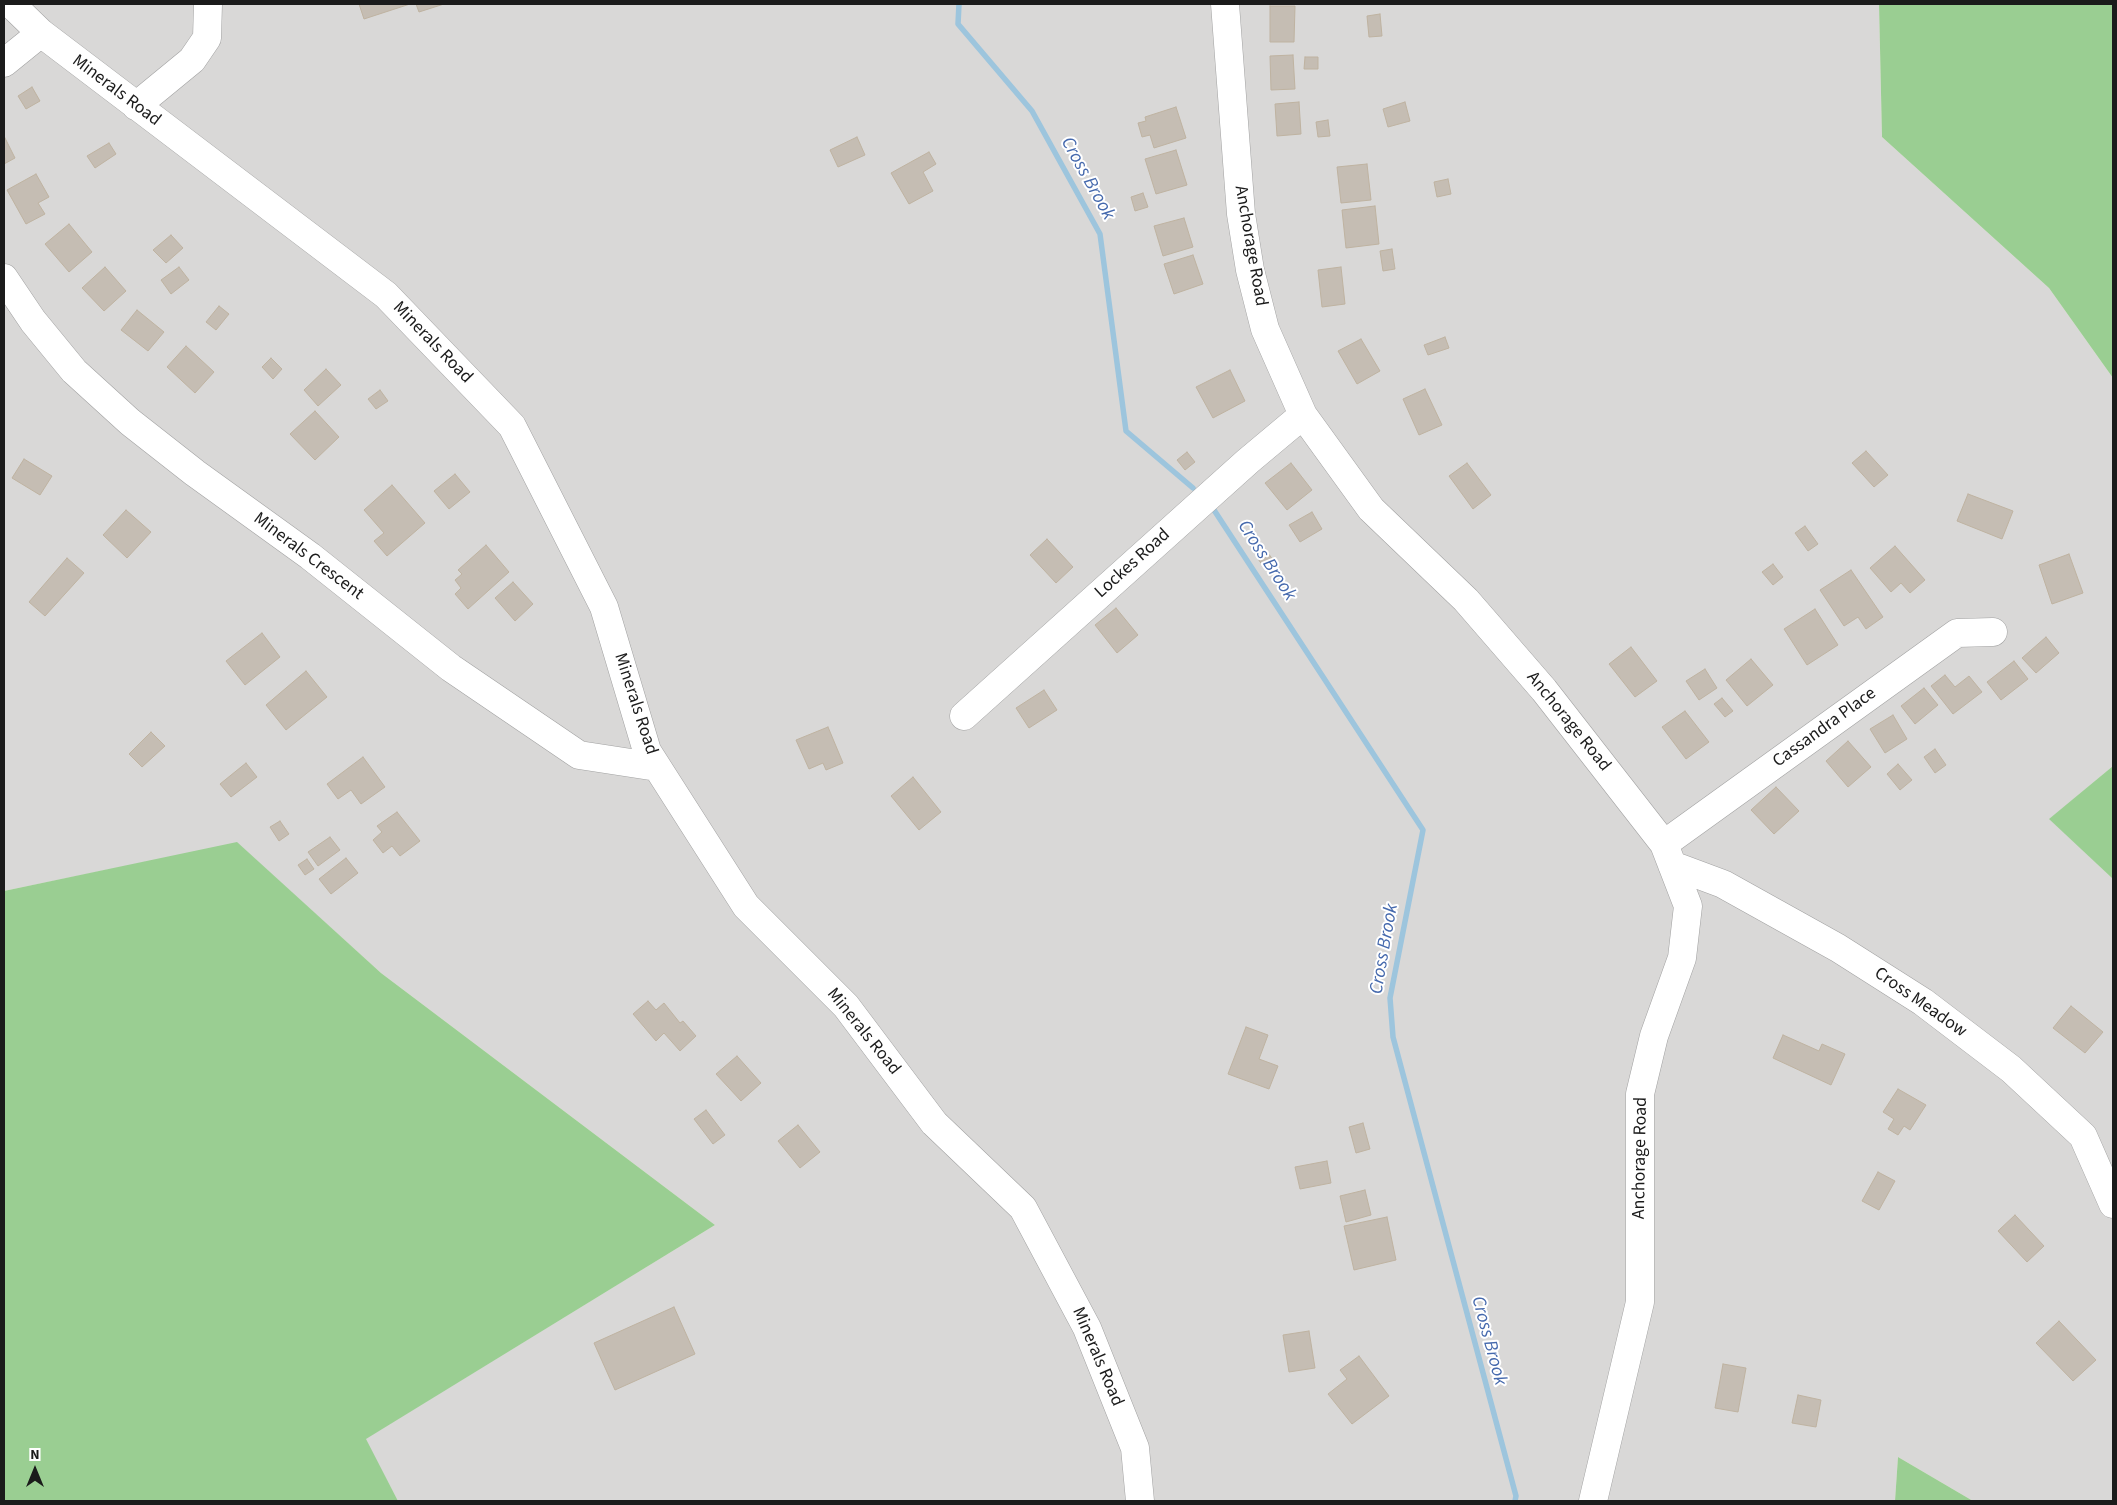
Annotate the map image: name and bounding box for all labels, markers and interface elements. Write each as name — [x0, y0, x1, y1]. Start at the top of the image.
street label: Minerals Road — [67, 51, 165, 131]
water label: Cross Brook — [1055, 134, 1119, 224]
street label: Anchorage Road — [1229, 184, 1271, 308]
street label: Minerals Road — [388, 298, 476, 388]
street label: Minerals Crescent — [249, 509, 367, 605]
water label: Cross Brook — [1232, 517, 1300, 605]
street label: Lockes Road — [1091, 525, 1175, 603]
street label: Minerals Road — [608, 650, 662, 758]
street label: Anchorage Road — [1521, 668, 1615, 776]
street label: Cassandra Place — [1769, 683, 1881, 773]
water label: Cross Brook — [1366, 902, 1404, 996]
street label: Cross Meadow — [1869, 963, 1971, 1043]
street label: Minerals Road — [821, 984, 905, 1080]
street label: Anchorage Road — [1629, 1097, 1653, 1219]
water label: Cross Brook — [1465, 1294, 1511, 1388]
street label: Minerals Road — [1066, 1304, 1128, 1410]
north arrow — [10, 1445, 60, 1495]
text: N — [30, 1445, 40, 1465]

